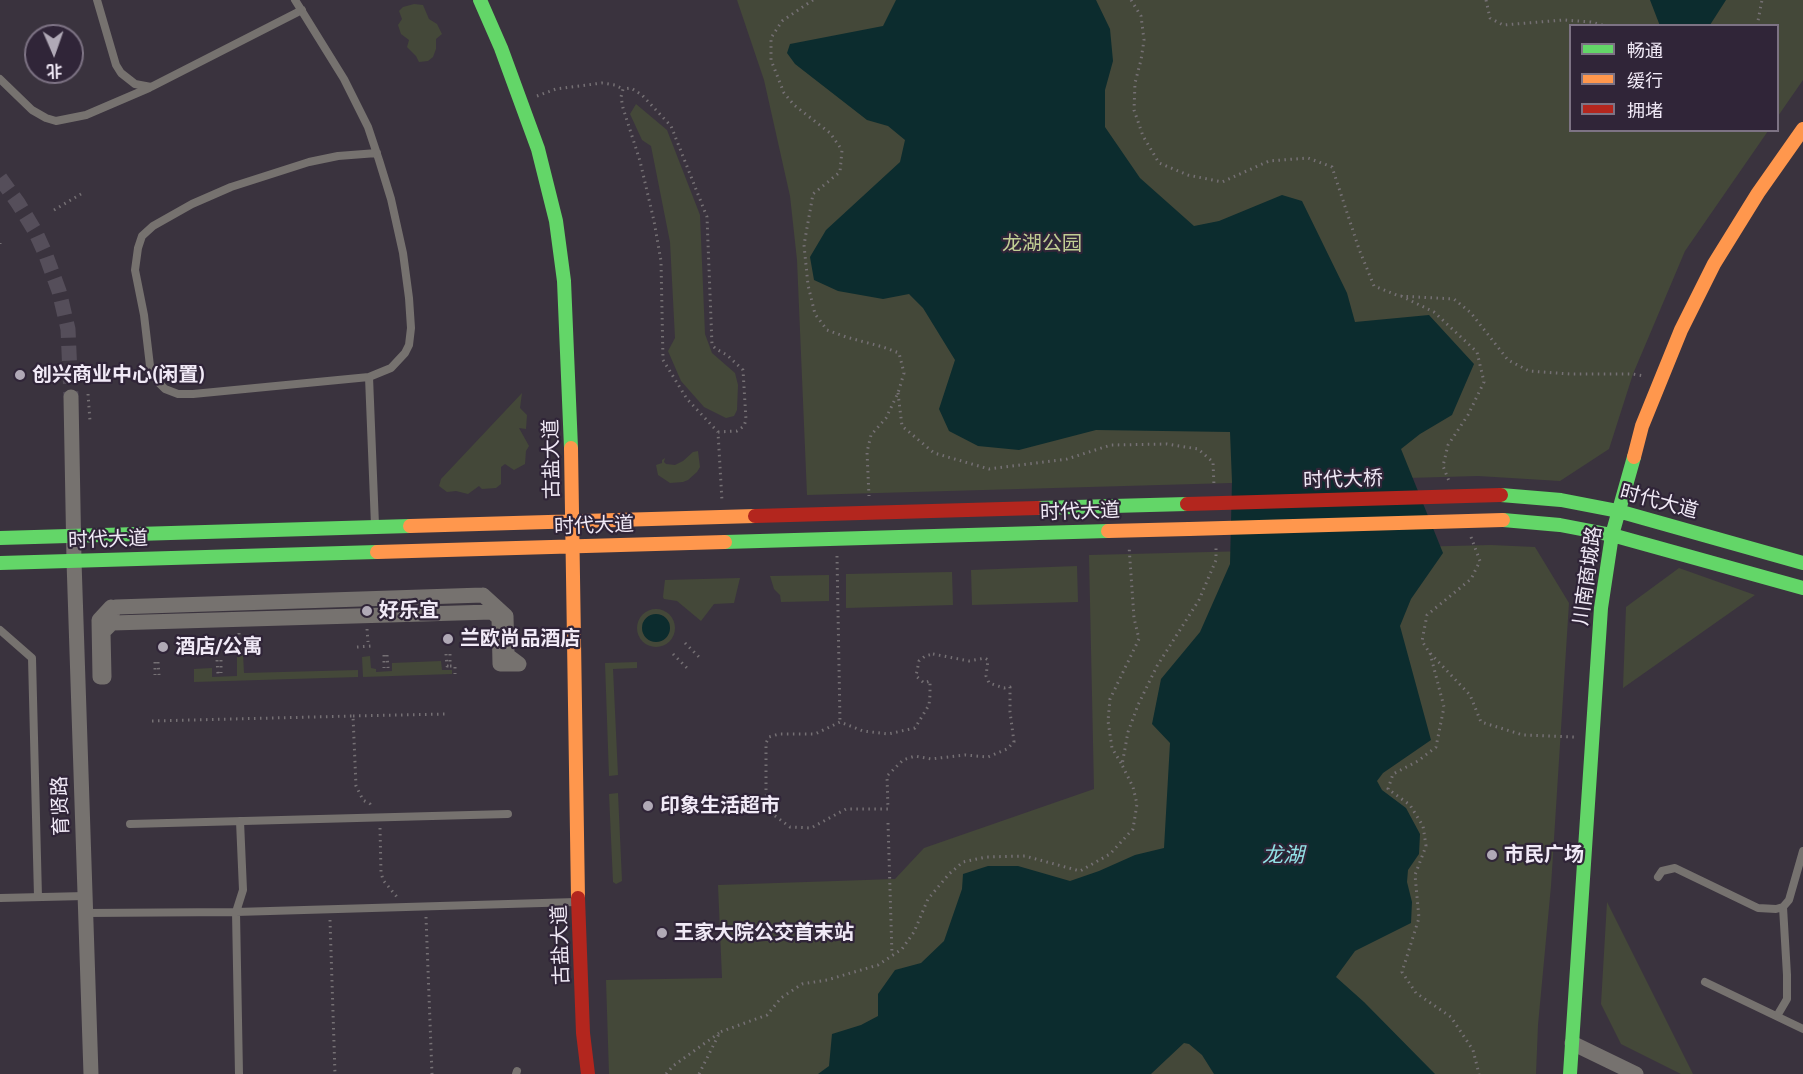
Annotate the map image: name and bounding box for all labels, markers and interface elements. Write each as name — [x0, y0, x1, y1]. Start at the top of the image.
north arrow — [24, 24, 84, 84]
legend — [1569, 24, 1779, 132]
text: 畅通 — [1627, 40, 1663, 62]
text: 北 — [46, 61, 63, 80]
text: 缓行 — [1627, 70, 1663, 92]
text: 拥堵 — [1627, 100, 1663, 122]
park label: 龙湖公园 — [1002, 232, 1082, 256]
place label: 创兴商业中心(闲置) — [32, 363, 205, 387]
marker: 创兴商业中心(闲置) — [13, 368, 27, 382]
street label: 古盐大道 — [539, 419, 565, 499]
street label: 时代大桥 — [1303, 467, 1383, 493]
street label: 时代大道 — [1617, 480, 1701, 524]
street label: 时代大道 — [1040, 499, 1120, 525]
street label: 时代大道 — [554, 513, 634, 539]
street label: 川南商城路 — [1569, 525, 1607, 627]
street label: 时代大道 — [68, 527, 148, 553]
place label: 好乐宜 — [379, 599, 439, 623]
marker: 好乐宜 — [360, 604, 374, 618]
place label: 兰欧尚品酒店 — [460, 627, 580, 651]
marker: 兰欧尚品酒店 — [441, 632, 455, 646]
place label: 酒店/公寓 — [175, 635, 262, 659]
marker: 酒店/公寓 — [156, 640, 170, 654]
street label: 育贤路 — [48, 776, 74, 836]
place label: 印象生活超市 — [660, 794, 780, 818]
marker: 印象生活超市 — [641, 799, 655, 813]
water label: 龙湖 — [1262, 843, 1304, 869]
place label: 市民广场 — [1504, 843, 1584, 867]
marker: 市民广场 — [1485, 848, 1499, 862]
street label: 古盐大道 — [548, 905, 574, 985]
place label: 王家大院公交首末站 — [674, 921, 854, 945]
marker: 王家大院公交首末站 — [655, 926, 669, 940]

